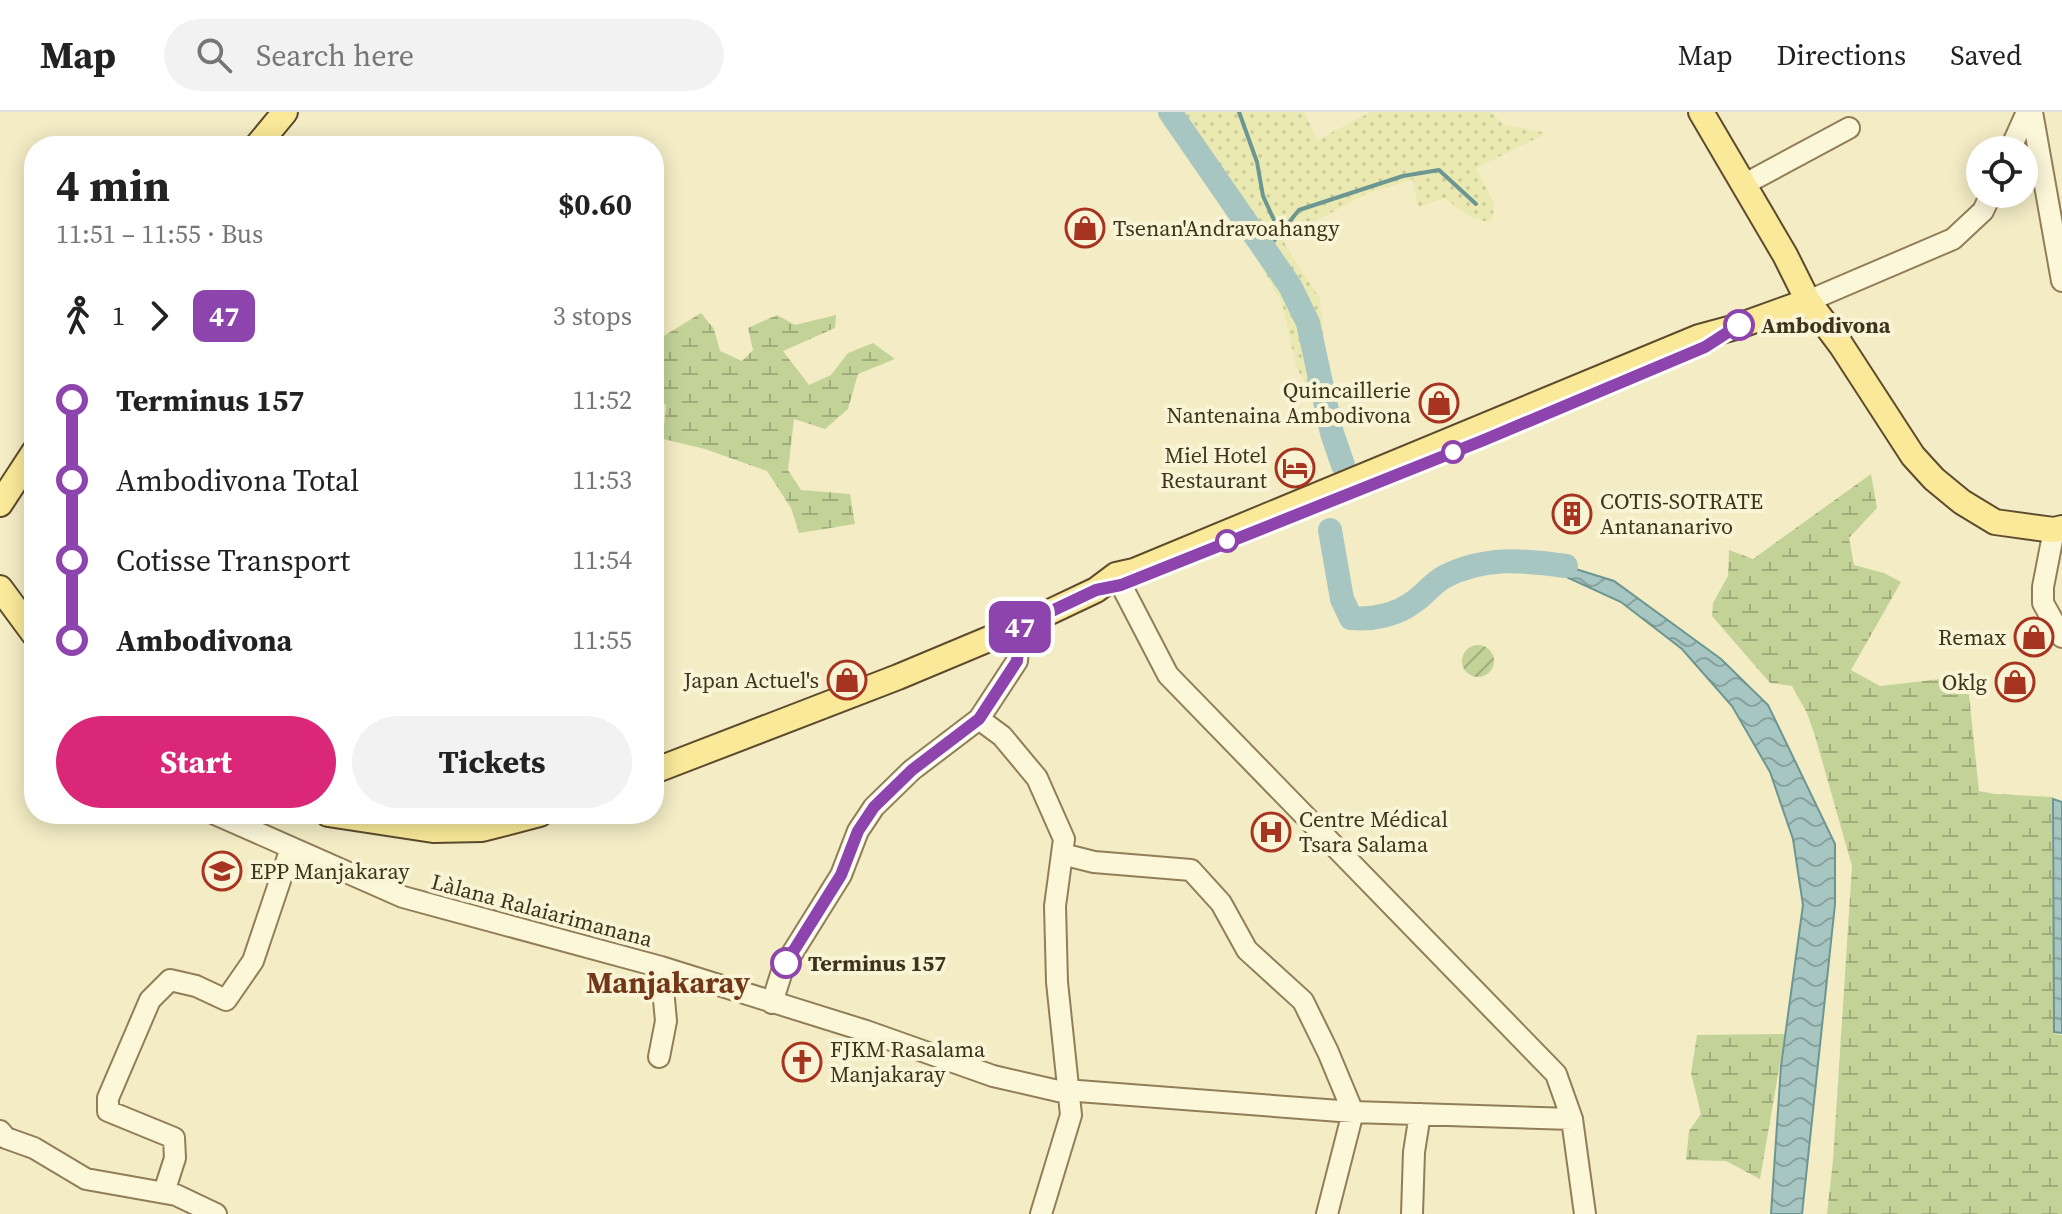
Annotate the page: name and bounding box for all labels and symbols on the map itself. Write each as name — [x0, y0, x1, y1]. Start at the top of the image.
shop icon: Tsenan'Andravoahangy — [1064, 207, 1106, 249]
place label: Tsenan'Andravoahangy — [1113, 213, 1340, 243]
marker: Ambodivona — [1724, 310, 1754, 340]
place label: Ambodivona — [1761, 310, 1891, 340]
place label: Quincaillerie Nantenaina Ambodivona — [1166, 375, 1412, 430]
shop icon: Quincaillerie Nantenaina Ambodivona — [1418, 382, 1460, 424]
place label: Miel Hotel Restaurant — [1160, 440, 1268, 495]
unlabelled marker — [1442, 441, 1464, 463]
hotel icon: Miel Hotel Restaurant — [1274, 447, 1316, 489]
place label: COTIS-SOTRATE Antananarivo — [1600, 486, 1763, 541]
building icon: COTIS-SOTRATE Antananarivo — [1551, 493, 1593, 535]
unlabelled marker — [1216, 530, 1238, 552]
line badge: 47 — [984, 601, 1056, 653]
shop icon: Remax — [2013, 616, 2055, 658]
place label: Remax — [1938, 622, 2006, 652]
shop icon: Japan Actuel's — [826, 659, 868, 701]
shop icon: Oklg — [1994, 661, 2036, 703]
place label: Japan Actuel's — [683, 665, 819, 695]
place label: Oklg — [1942, 667, 1987, 697]
place label: Centre Médical Tsara Salama — [1299, 804, 1448, 859]
hospital icon: Centre Médical Tsara Salama — [1250, 811, 1292, 853]
school or university icon: EPP Manjakaray — [201, 850, 243, 892]
place label: EPP Manjakaray — [250, 856, 410, 886]
street label: Làlana Ralaiarimanana — [428, 866, 657, 954]
marker: Terminus 157 — [771, 948, 801, 978]
place label: Terminus 157 — [808, 948, 946, 978]
district label: Manjakaray — [586, 962, 750, 1003]
place label: FJKM Rasalama Manjakaray — [830, 1034, 986, 1089]
church icon: FJKM Rasalama Manjakaray — [781, 1041, 823, 1083]

